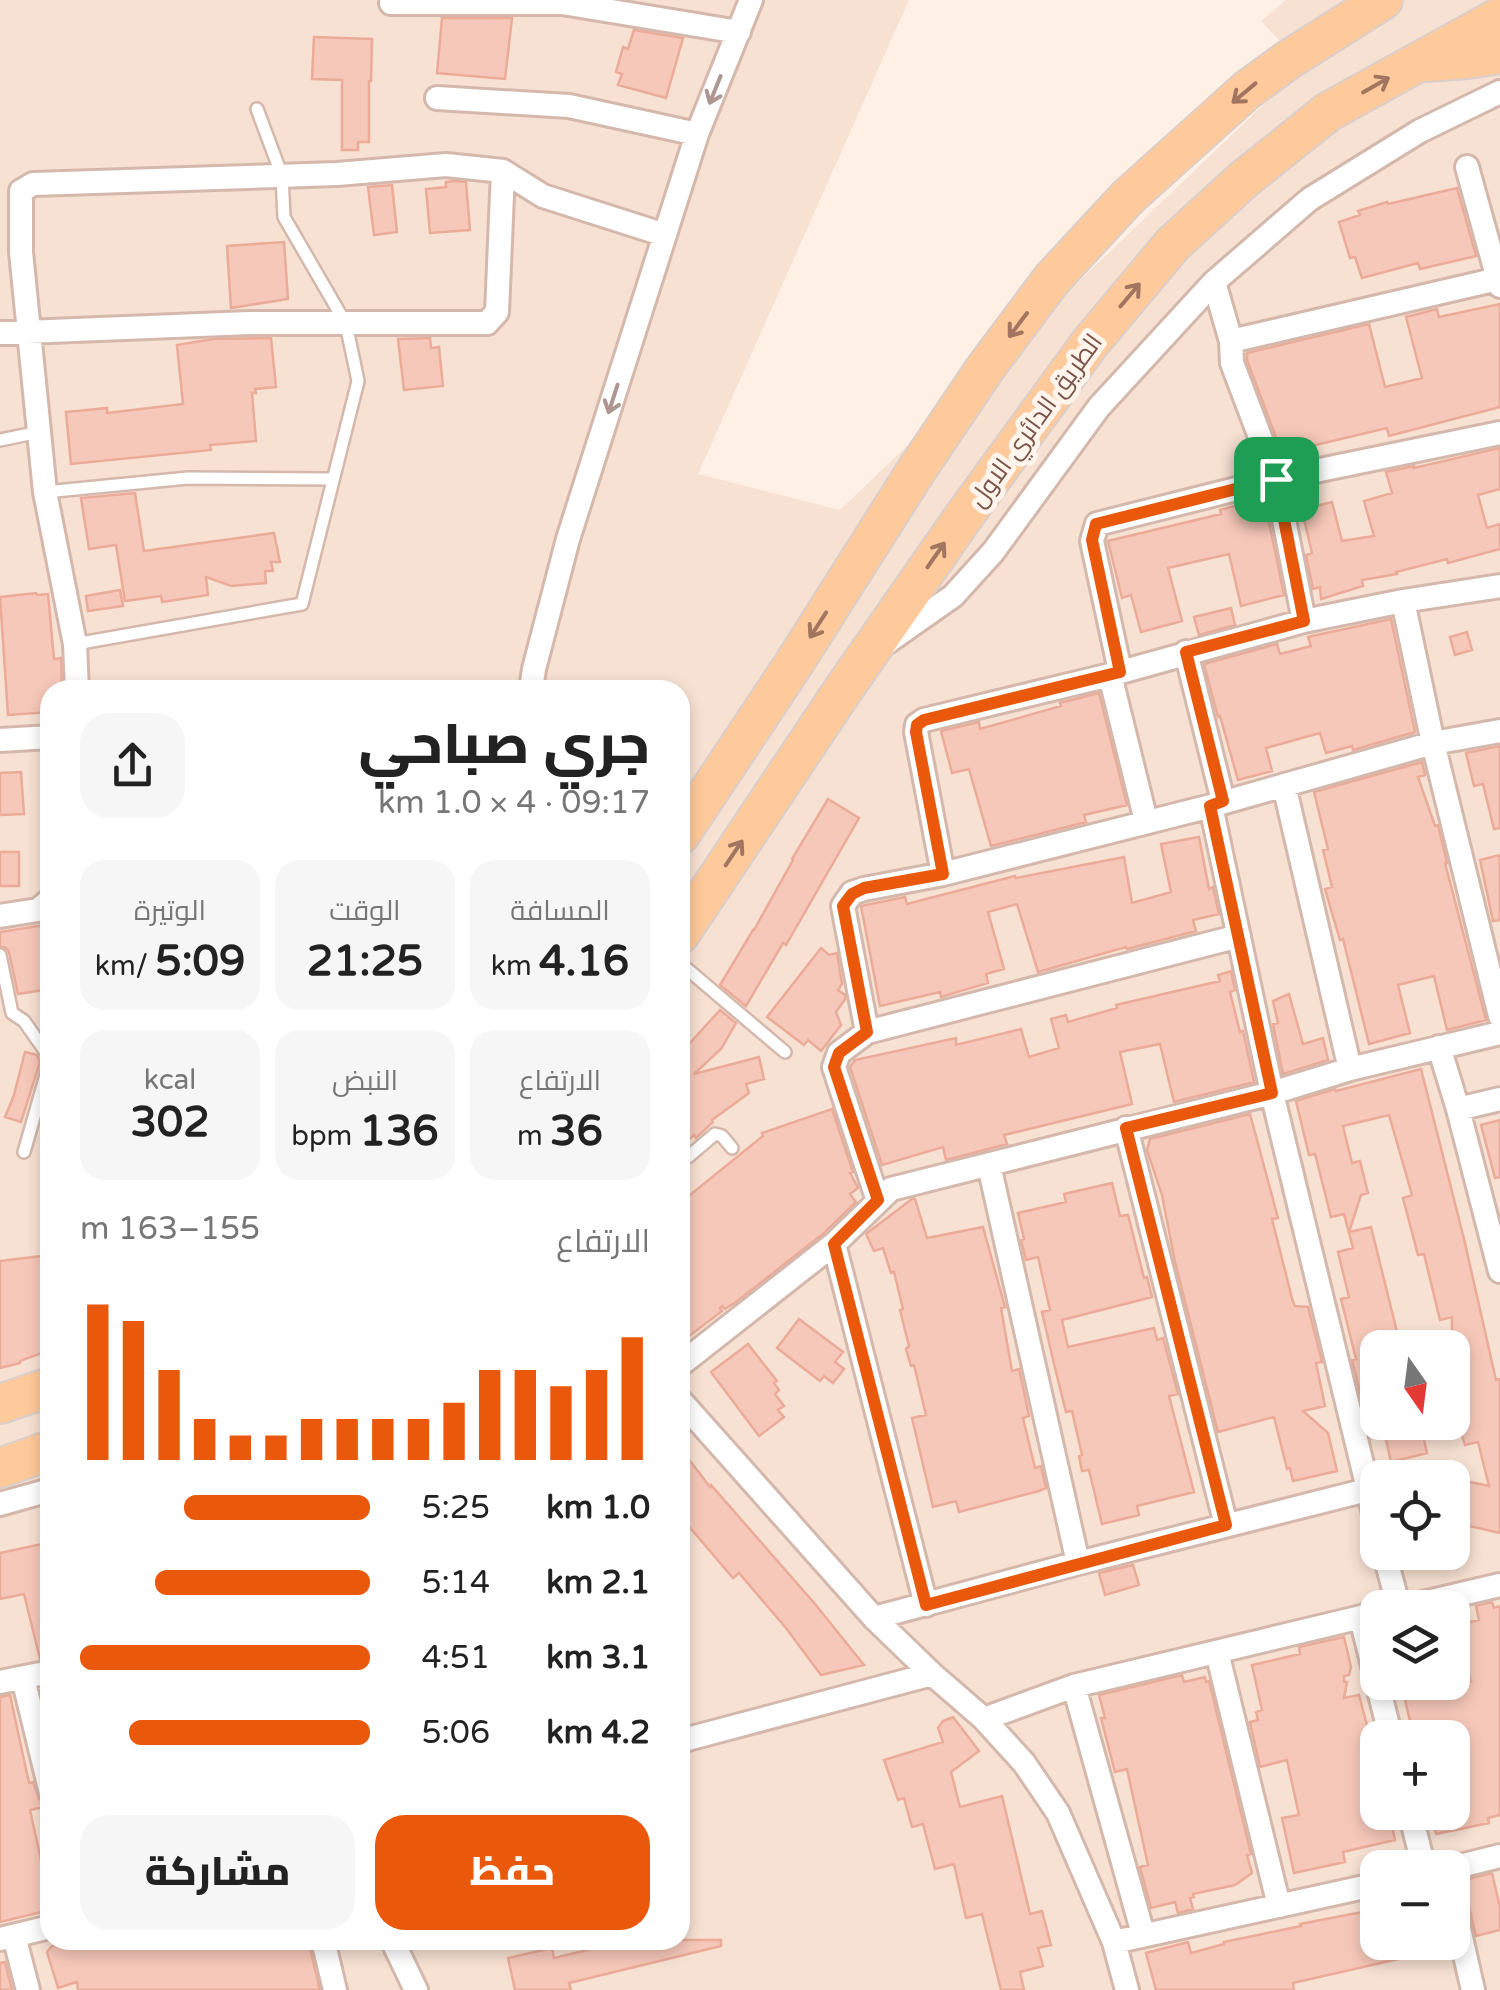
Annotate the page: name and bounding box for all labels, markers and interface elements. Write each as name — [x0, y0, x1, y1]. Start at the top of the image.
one-way arrow — [705, 75, 723, 105]
one-way arrow — [1361, 75, 1390, 95]
one-way arrow — [1232, 82, 1257, 105]
one-way arrow — [1119, 282, 1141, 308]
one-way arrow — [1007, 311, 1028, 338]
street label: الطريق الدائري الاول — [963, 328, 1112, 516]
one-way arrow — [602, 382, 620, 414]
pin — [1234, 437, 1319, 522]
icon: arrive — [1249, 452, 1304, 507]
one-way arrow — [925, 542, 946, 570]
one-way arrow — [808, 610, 829, 639]
button: share — [80, 713, 185, 818]
text: جري صباحي — [358, 713, 650, 779]
text: 09:17 · 4 × 1.0 km — [378, 784, 650, 822]
one-way arrow — [723, 840, 744, 868]
text: الوتيرة — [134, 894, 206, 928]
text: الوقت — [329, 894, 401, 928]
text: المسافة — [510, 894, 610, 928]
text: 5:09 — [155, 936, 245, 987]
text: 21:25 — [307, 936, 423, 987]
text: 4.16 — [539, 936, 629, 987]
text: /km — [95, 949, 155, 983]
text: km — [491, 949, 539, 983]
text: kcal — [144, 1063, 196, 1097]
text: النبض — [332, 1064, 398, 1098]
text: الارتفاع — [519, 1064, 601, 1098]
text: 302 — [130, 1097, 210, 1148]
text: 136 — [360, 1106, 439, 1157]
text: 36 — [550, 1106, 603, 1157]
text: bpm — [291, 1119, 360, 1153]
text: m — [517, 1119, 550, 1153]
text: 155–163 m — [80, 1210, 260, 1248]
text: الارتفاع — [556, 1223, 650, 1261]
north arrow — [1360, 1330, 1470, 1440]
map controls — [1360, 1330, 1470, 1960]
button: locate — [1360, 1460, 1470, 1570]
text: 5:25 — [421, 1489, 490, 1527]
text: 1.0 km — [546, 1489, 650, 1527]
text: 5:14 — [421, 1564, 490, 1602]
text: 2.1 km — [546, 1564, 650, 1602]
button: layers — [1360, 1590, 1470, 1700]
text: 4:51 — [421, 1639, 490, 1677]
text: 3.1 km — [546, 1639, 650, 1677]
text: 5:06 — [421, 1714, 490, 1752]
text: 4.2 km — [546, 1714, 650, 1752]
button: + — [1360, 1720, 1470, 1830]
button: مشاركة — [80, 1815, 355, 1930]
button: حفظ — [375, 1815, 650, 1930]
button: − — [1360, 1850, 1470, 1960]

